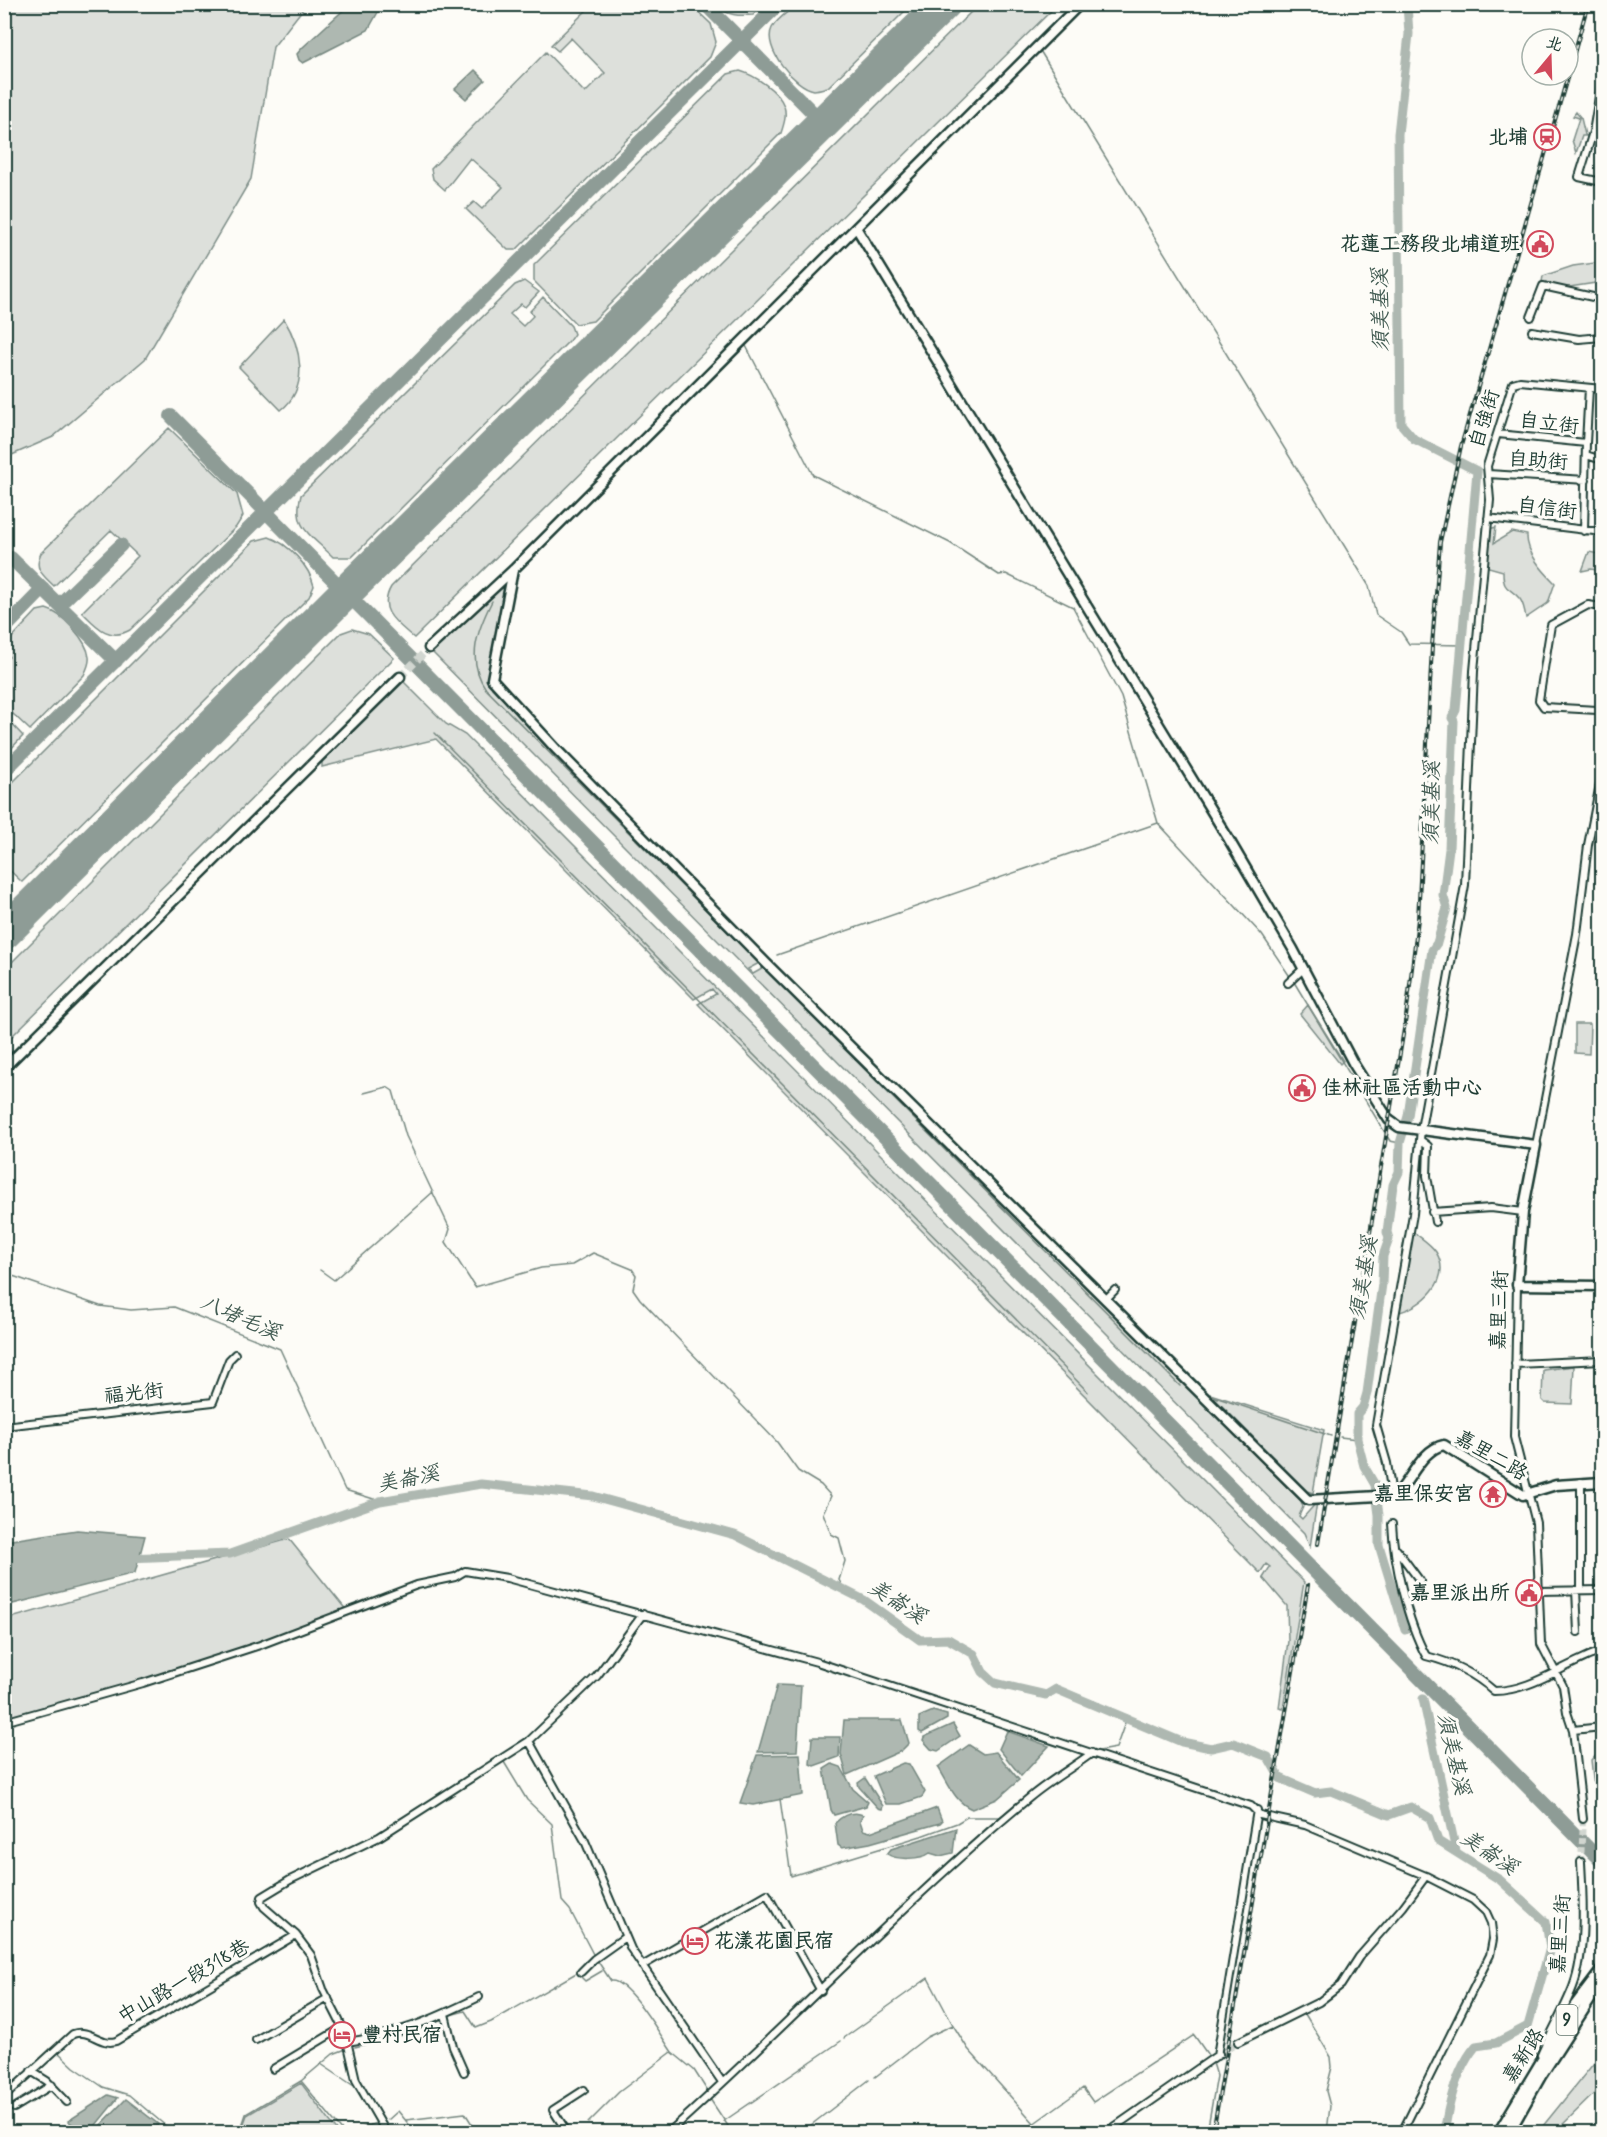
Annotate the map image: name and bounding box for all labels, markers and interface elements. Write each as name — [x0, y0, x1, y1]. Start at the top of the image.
north arrow — [1520, 27, 1580, 87]
text: 北 — [1543, 32, 1565, 57]
station icon: 北埔 — [1532, 122, 1562, 152]
place label: 北埔 — [1488, 124, 1528, 151]
public building icon: 花蓮工務段北埔道班 — [1525, 229, 1555, 259]
place label: 花蓮工務段北埔道班 — [1340, 231, 1520, 258]
water label: 須美基溪 — [1366, 267, 1396, 352]
street label: 自強街 — [1463, 386, 1507, 452]
street label: 自立街 — [1518, 407, 1580, 441]
street label: 自助街 — [1507, 445, 1569, 477]
street label: 自信街 — [1516, 492, 1578, 526]
water label: 須美基溪 — [1417, 760, 1447, 845]
public building icon: 佳林社區活動中心 — [1287, 1073, 1317, 1103]
place label: 佳林社區活動中心 — [1322, 1075, 1482, 1102]
water label: 須美基溪 — [1344, 1233, 1385, 1322]
street label: 嘉里三街 — [1485, 1270, 1515, 1350]
water label: 八堵毛溪 — [196, 1289, 285, 1348]
street label: 福光街 — [103, 1377, 165, 1411]
street label: 嘉里二路 — [1450, 1424, 1533, 1488]
water label: 美崙溪 — [374, 1459, 443, 1499]
temple icon: 嘉里保安宮 — [1478, 1479, 1508, 1509]
place label: 嘉里保安宮 — [1374, 1481, 1474, 1508]
water label: 美崙溪 — [863, 1573, 932, 1631]
public building icon: 嘉里派出所 — [1514, 1578, 1544, 1608]
place label: 嘉里派出所 — [1410, 1580, 1510, 1607]
water label: 須美基溪 — [1430, 1710, 1476, 1799]
water label: 美崙溪 — [1455, 1824, 1524, 1883]
street label: 嘉里三街 — [1545, 1893, 1577, 1975]
hotel icon: 花漾花園民宿 — [680, 1926, 710, 1956]
place label: 花漾花園民宿 — [714, 1928, 834, 1955]
street label: 中山路一段318巷 — [113, 1933, 256, 2031]
road number: 9 — [1556, 2005, 1578, 2035]
hotel icon: 豐村民宿 — [327, 2020, 357, 2050]
place label: 豐村民宿 — [362, 2022, 442, 2049]
street label: 嘉新路 — [1497, 2023, 1552, 2089]

